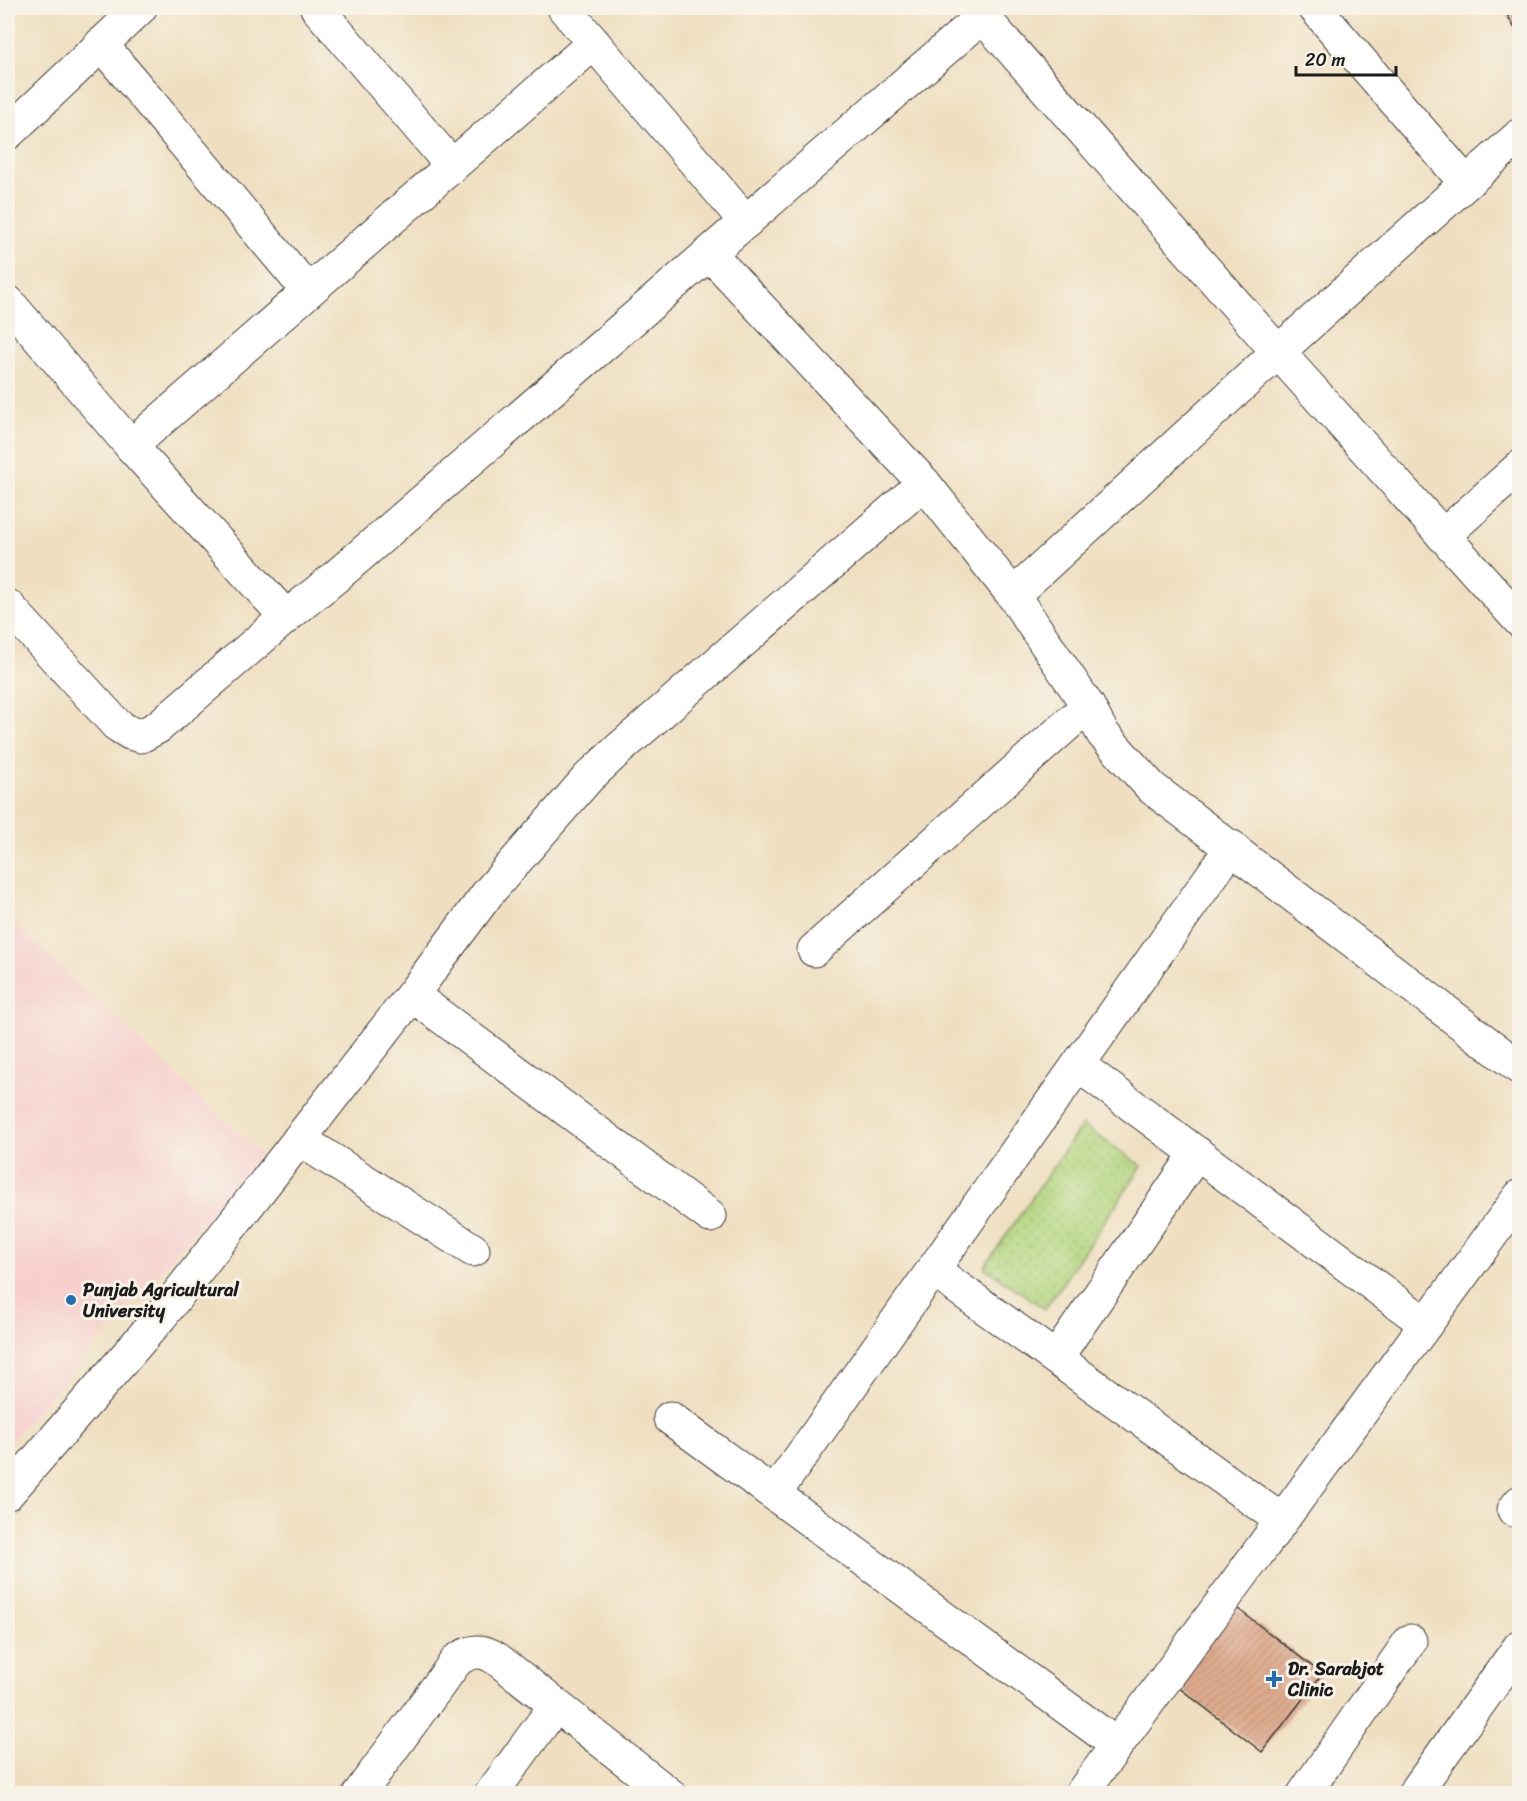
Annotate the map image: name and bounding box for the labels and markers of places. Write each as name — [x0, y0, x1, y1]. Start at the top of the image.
place label: Punjab Agricultural University — [83, 1274, 239, 1327]
marker: Punjab Agricultural University — [64, 1293, 78, 1307]
place label: Dr. Sarabjot Clinic — [1287, 1653, 1384, 1706]
marker: Dr. Sarabjot Clinic — [1265, 1670, 1283, 1688]

